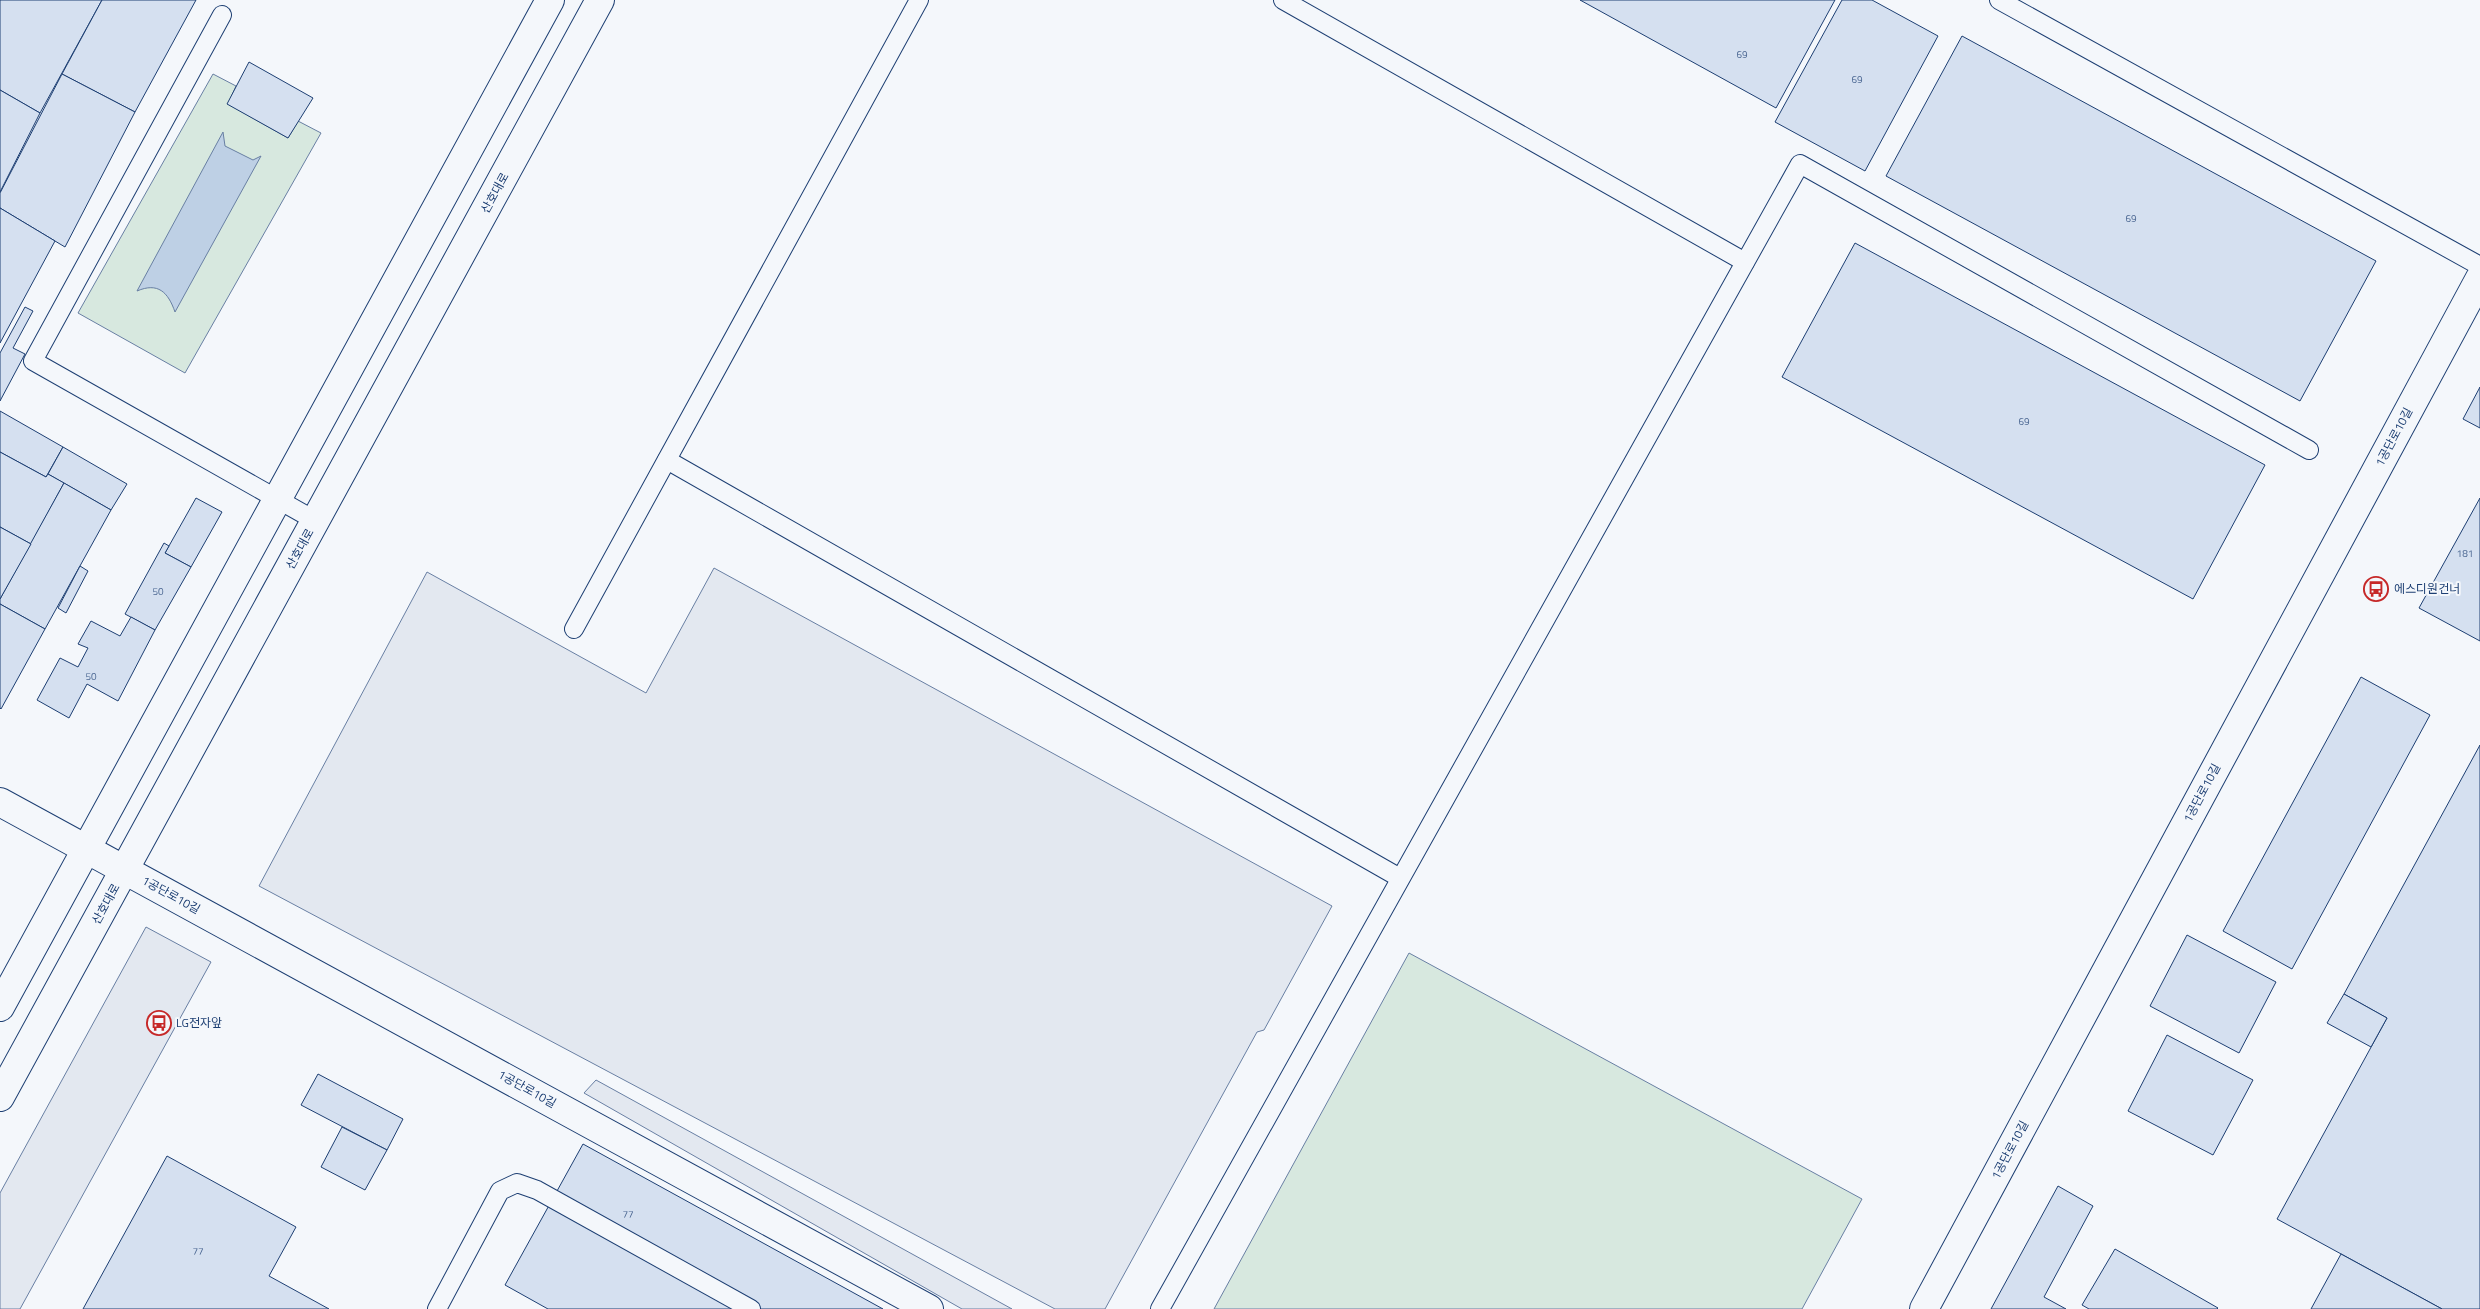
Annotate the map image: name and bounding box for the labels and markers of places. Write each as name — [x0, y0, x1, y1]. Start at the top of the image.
bus stop icon: 에스디원건너 — [2363, 576, 2389, 602]
place label: 에스디원건너 — [2394, 579, 2460, 598]
bus stop icon: LG전자앞 — [146, 1010, 172, 1036]
place label: LG전자앞 — [176, 1013, 222, 1032]

